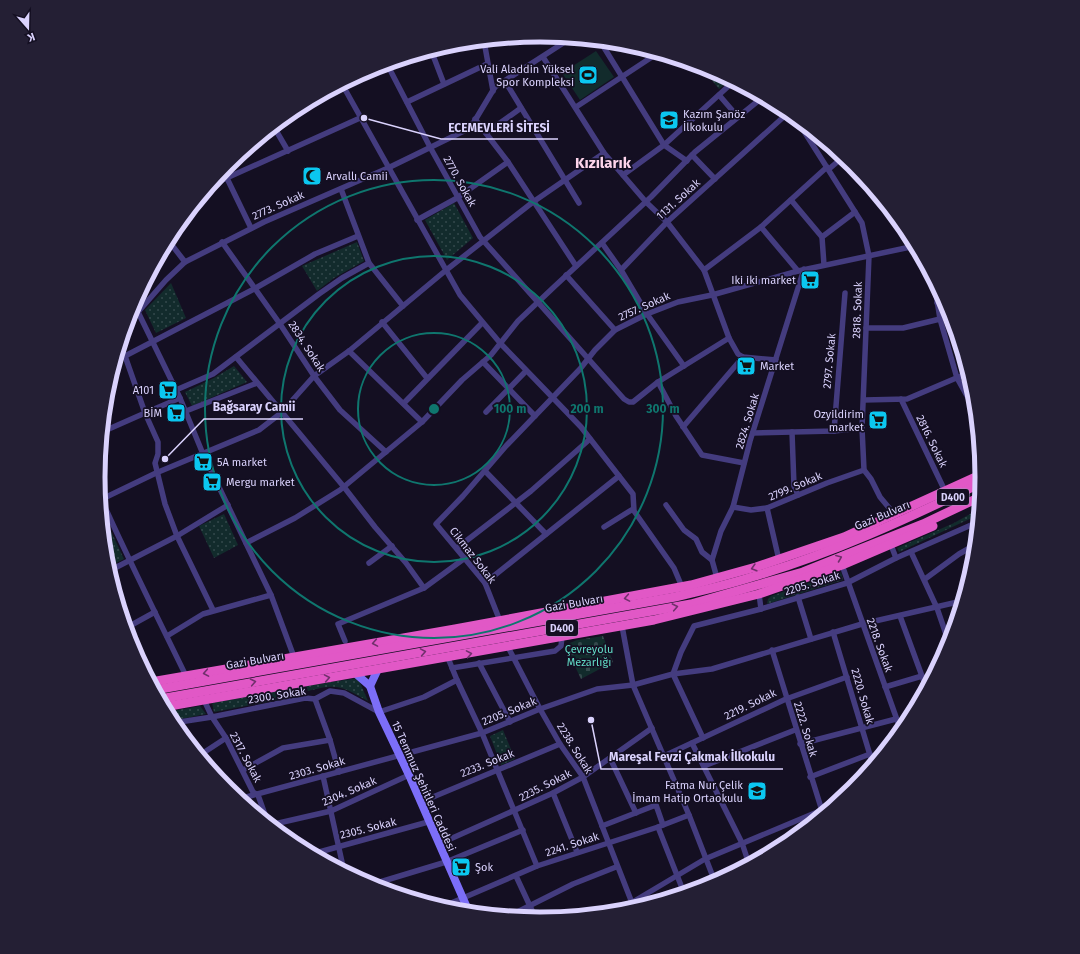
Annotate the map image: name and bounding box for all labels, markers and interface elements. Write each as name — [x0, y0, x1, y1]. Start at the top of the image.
north arrow — [8, 8, 48, 48]
text: K — [25, 30, 37, 45]
place label: Vali Aladdin Yüksel Spor Kompleksi — [480, 63, 574, 89]
sports icon: Vali Aladdin Yüksel Spor Kompleksi — [577, 64, 599, 86]
place label: Kazım Şanöz İlkokulu — [683, 108, 745, 134]
school or university icon: Kazım Şanöz İlkokulu — [658, 109, 680, 131]
callout: ECEMEVLERİ SİTESİ — [441, 115, 558, 139]
text: ECEMEVLERİ SİTESİ — [448, 120, 550, 135]
street label: 2770. Sokak — [440, 154, 479, 209]
district label: Kızılarık — [575, 154, 632, 172]
mosque icon: Arvallı Camii — [301, 165, 323, 187]
place label: Arvallı Camii — [326, 170, 388, 183]
street label: 1131. Sokak — [654, 176, 703, 222]
street label: 2773. Sokak — [250, 188, 307, 223]
supermarket icon: Iki iki market — [799, 269, 821, 291]
place label: Iki iki market — [731, 274, 796, 287]
street label: 2818. Sokak — [850, 281, 865, 339]
street label: 2757. Sokak — [616, 289, 672, 324]
street label: 2834. Sokak — [285, 318, 328, 374]
street label: 2797. Sokak — [821, 332, 838, 389]
supermarket icon: Market — [735, 355, 757, 377]
place label: Market — [760, 360, 794, 373]
supermarket icon: A101 — [157, 379, 179, 401]
place label: A101 — [133, 384, 154, 397]
street label: 2824. Sokak — [733, 391, 762, 451]
callout: Bağsaray Camii — [204, 395, 303, 419]
text: Bağsaray Camii — [213, 400, 295, 414]
supermarket icon: BİM — [165, 402, 187, 424]
centre of rings — [427, 402, 441, 416]
text: 100 m — [494, 402, 526, 416]
text: 200 m — [570, 402, 604, 416]
text: 300 m — [645, 402, 680, 416]
place label: BİM — [144, 406, 162, 420]
place label: Ozyildirim market — [814, 408, 864, 434]
supermarket icon: Ozyildirim market — [867, 409, 889, 431]
street label: 2816. Sokak — [913, 413, 950, 470]
supermarket icon: 5A market — [192, 451, 214, 473]
place label: 5A market — [217, 456, 267, 469]
street label: 2799. Sokak — [767, 469, 824, 504]
supermarket icon: Mergu market — [201, 471, 223, 493]
place label: Mergu market — [226, 476, 295, 489]
road number: D400 — [937, 489, 969, 505]
street label: Gazi Bulvarı — [853, 498, 912, 533]
street label: Cikmaz Sokak — [447, 525, 499, 586]
one-way arrow — [836, 554, 843, 562]
one-way arrow — [750, 563, 757, 572]
street label: 2205. Sokak — [783, 569, 842, 598]
street label: Gazi Bulvarı — [544, 592, 604, 615]
one-way arrow — [624, 593, 630, 601]
one-way arrow — [672, 604, 678, 612]
street label: 2218. Sokak — [864, 616, 895, 674]
road number: D400 — [546, 620, 578, 636]
one-way arrow — [372, 638, 378, 647]
park label: Çevreyolu Mezarlığı — [565, 643, 613, 669]
one-way arrow — [420, 648, 426, 657]
street label: Gazi Bulvarı — [225, 649, 285, 672]
one-way arrow — [465, 650, 472, 659]
street label: 2220. Sokak — [848, 667, 877, 726]
one-way arrow — [203, 668, 209, 676]
one-way arrow — [324, 674, 330, 683]
one-way arrow — [250, 678, 256, 686]
street label: 2300. Sokak — [247, 684, 307, 706]
street label: 2219. Sokak — [722, 686, 779, 723]
street label: 2205. Sokak — [480, 695, 539, 728]
street label: 2222. Sokak — [791, 700, 820, 759]
street label: 15 Temmuz Şehitleri Caddesi — [389, 719, 458, 853]
street label: 2238. Sokak — [554, 720, 595, 776]
street label: 2317. Sokak — [227, 730, 264, 785]
callout: Mareşal Fevzi Çakmak İlkokulu — [601, 745, 783, 769]
street label: 2233. Sokak — [458, 747, 516, 780]
text: Mareşal Fevzi Çakmak İlkokulu — [609, 749, 775, 765]
street label: 2303. Sokak — [288, 754, 347, 783]
street label: 2235. Sokak — [517, 767, 574, 804]
street label: 2304. Sokak — [320, 774, 379, 809]
place label: Fatma Nur Çelik İmam Hatip Ortaokulu — [632, 779, 743, 805]
school or university icon: Fatma Nur Çelik İmam Hatip Ortaokulu — [746, 780, 768, 802]
street label: 2305. Sokak — [339, 815, 398, 842]
street label: 2241. Sokak — [544, 830, 601, 859]
supermarket icon: Şok — [450, 856, 472, 878]
place label: Şok — [475, 861, 493, 874]

